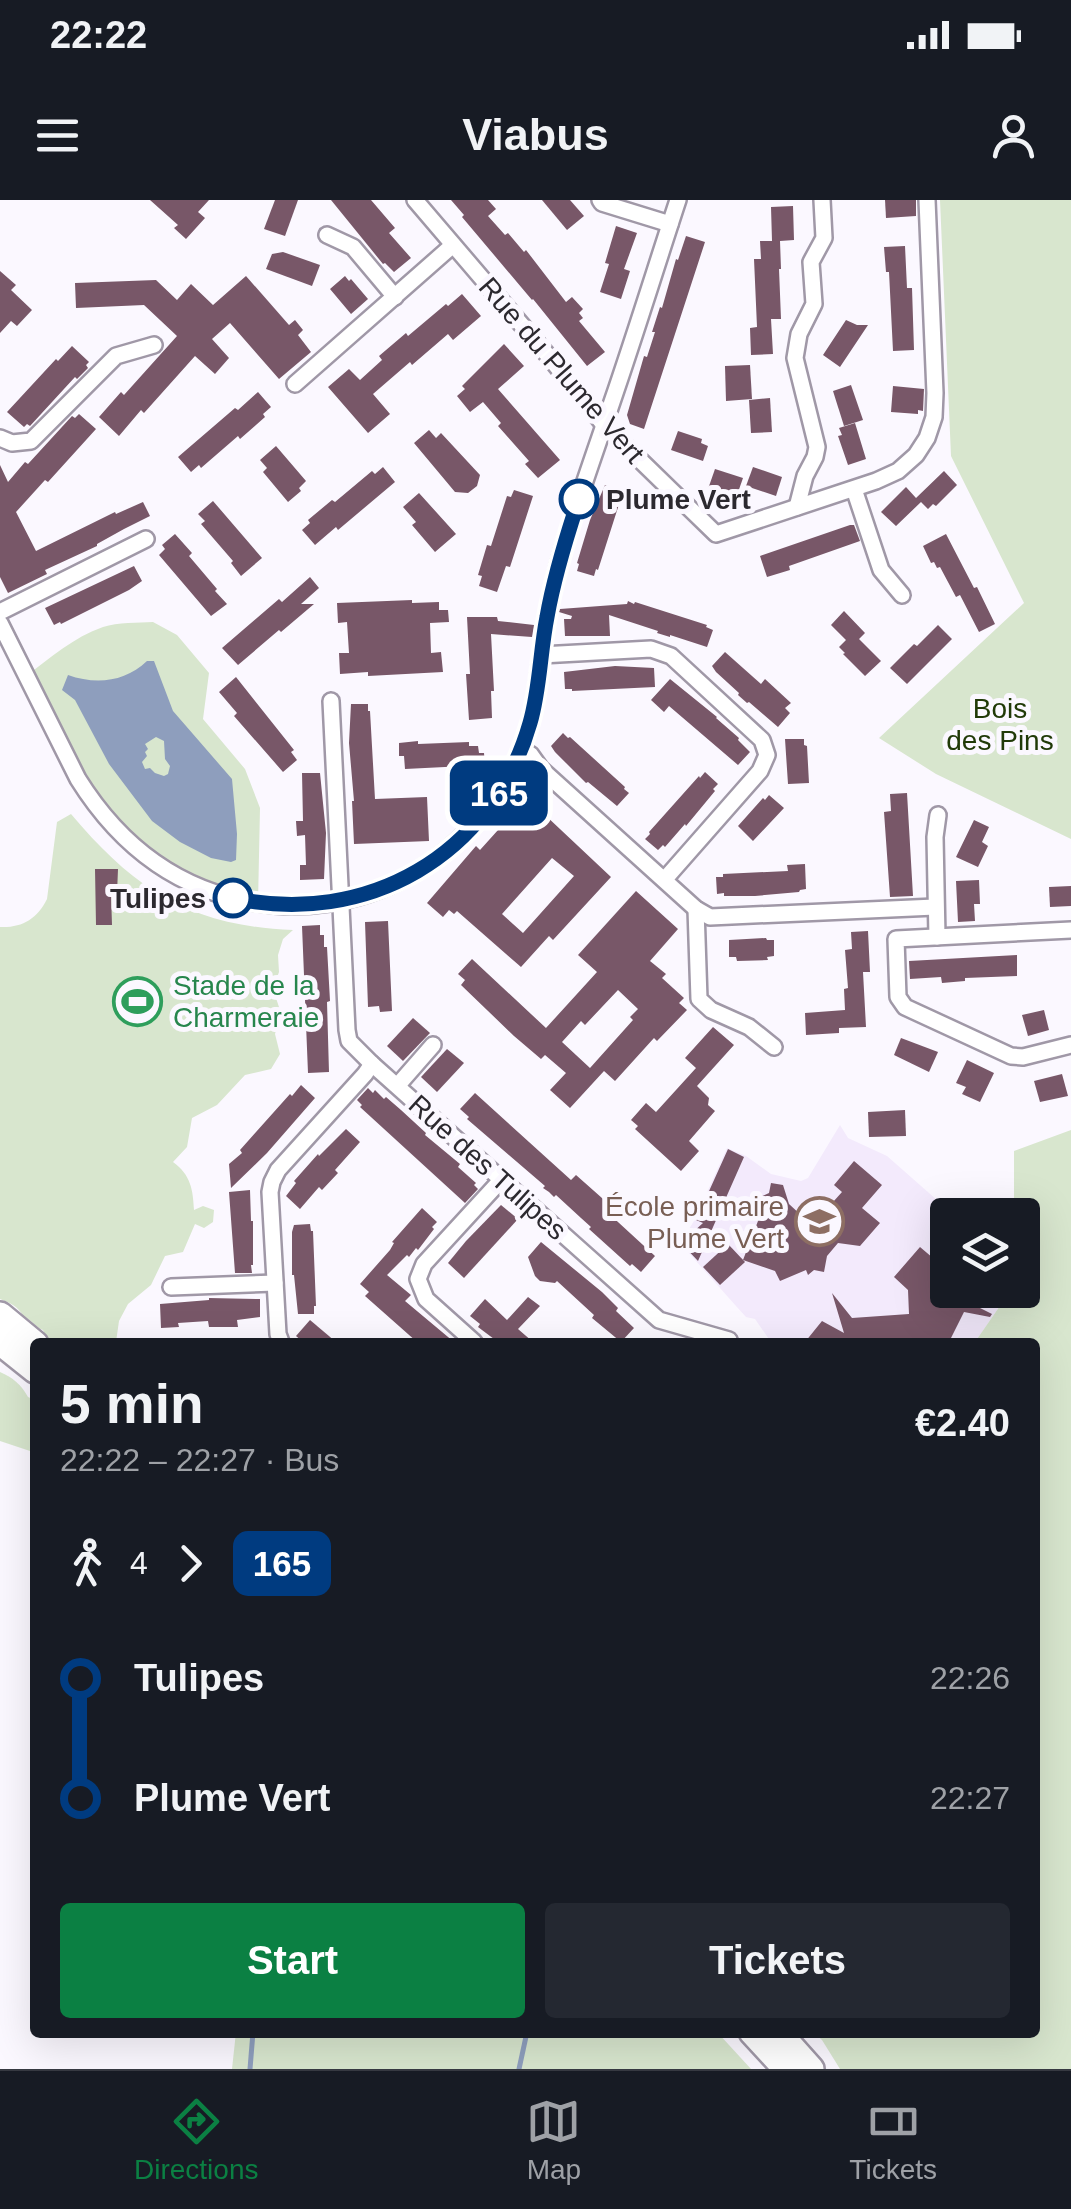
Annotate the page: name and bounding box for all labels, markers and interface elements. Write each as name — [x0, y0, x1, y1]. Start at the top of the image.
text: 22:22 — [50, 14, 147, 56]
icon: menu — [30, 108, 85, 163]
icon: person — [986, 108, 1041, 163]
text: Viabus — [462, 109, 609, 160]
street label: Rue du Plume Vert — [473, 271, 651, 469]
marker: Plume Vert — [560, 480, 598, 518]
place label: Plume Vert — [606, 484, 751, 515]
park label: Bois des Pins — [946, 693, 1054, 756]
line badge: 165 — [442, 760, 556, 826]
text: 165 — [470, 774, 528, 813]
marker: Tulipes — [214, 879, 252, 917]
place label: Tulipes — [110, 883, 206, 914]
place label: Stade de la Charmeraie — [173, 970, 319, 1033]
sports icon: Stade de la Charmeraie — [112, 975, 164, 1027]
street label: Rue des Tulipes — [403, 1089, 573, 1246]
place label: École primaire Plume Vert — [605, 1191, 784, 1254]
school or university icon: École primaire Plume Vert — [793, 1196, 845, 1248]
map controls — [930, 1198, 1040, 1308]
button: layers — [930, 1198, 1040, 1308]
text: 5 min — [60, 1373, 204, 1435]
text: €2.40 — [915, 1402, 1010, 1444]
text: 22:22 – 22:27 · Bus — [60, 1442, 339, 1478]
icon: walk — [60, 1536, 115, 1591]
icon: forward — [163, 1536, 218, 1591]
text: 165 — [253, 1544, 311, 1583]
text: 4 — [130, 1545, 148, 1581]
text: Tulipes — [134, 1657, 264, 1699]
text: 22:26 — [930, 1660, 1010, 1696]
text: Plume Vert — [134, 1777, 330, 1819]
text: 22:27 — [930, 1780, 1010, 1816]
button: Start — [60, 1903, 525, 2018]
button: Tickets — [545, 1903, 1010, 2018]
tab: Directions — [134, 2094, 258, 2186]
tab: Map — [526, 2094, 581, 2186]
tab: Tickets — [849, 2094, 937, 2186]

